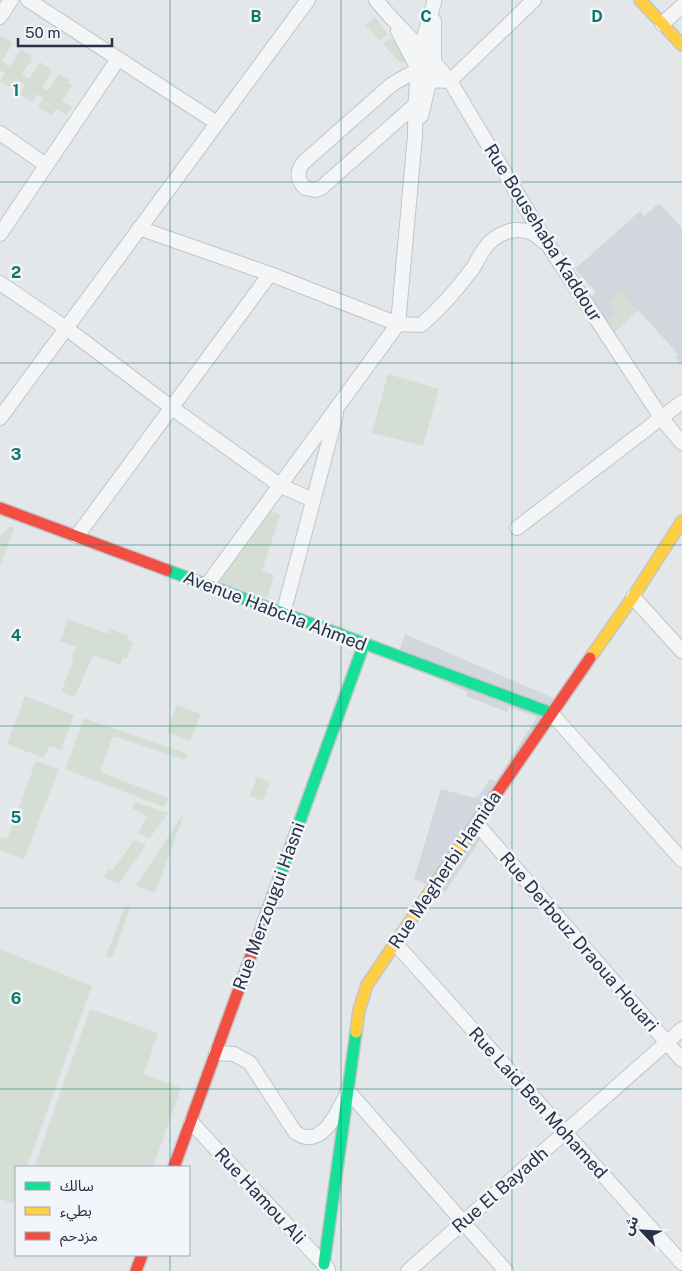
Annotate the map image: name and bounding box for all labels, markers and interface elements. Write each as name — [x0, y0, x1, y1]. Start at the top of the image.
text: B — [251, 7, 262, 26]
text: C — [420, 7, 432, 26]
text: D — [591, 7, 603, 26]
scale bar — [18, 15, 111, 47]
text: 50 m — [25, 24, 60, 41]
text: 1 — [13, 81, 19, 100]
street label: Rue Bousehaba Kaddour — [480, 140, 607, 325]
text: 2 — [11, 263, 21, 282]
text: 3 — [11, 445, 21, 464]
street label: Avenue Habcha Ahmed — [181, 566, 370, 655]
text: 4 — [11, 626, 22, 645]
street label: Rue Megherbi Hamida — [384, 787, 505, 953]
text: 5 — [11, 808, 22, 827]
street label: Rue Merzougui Hasni — [228, 819, 309, 993]
street label: Rue Derbouz Draoua Houari — [496, 848, 663, 1036]
text: 6 — [11, 989, 21, 1008]
street label: Rue Laid Ben Mohamed — [465, 1023, 612, 1183]
street label: Rue El Bayadh — [447, 1142, 552, 1237]
street label: Rue Hamou Ali — [210, 1143, 310, 1248]
legend — [15, 1166, 190, 1256]
text: سالك — [60, 1177, 94, 1194]
text: بطيء — [60, 1202, 92, 1222]
north arrow — [617, 1206, 667, 1256]
text: ش — [619, 1213, 642, 1238]
text: مزدحم — [60, 1227, 98, 1247]

